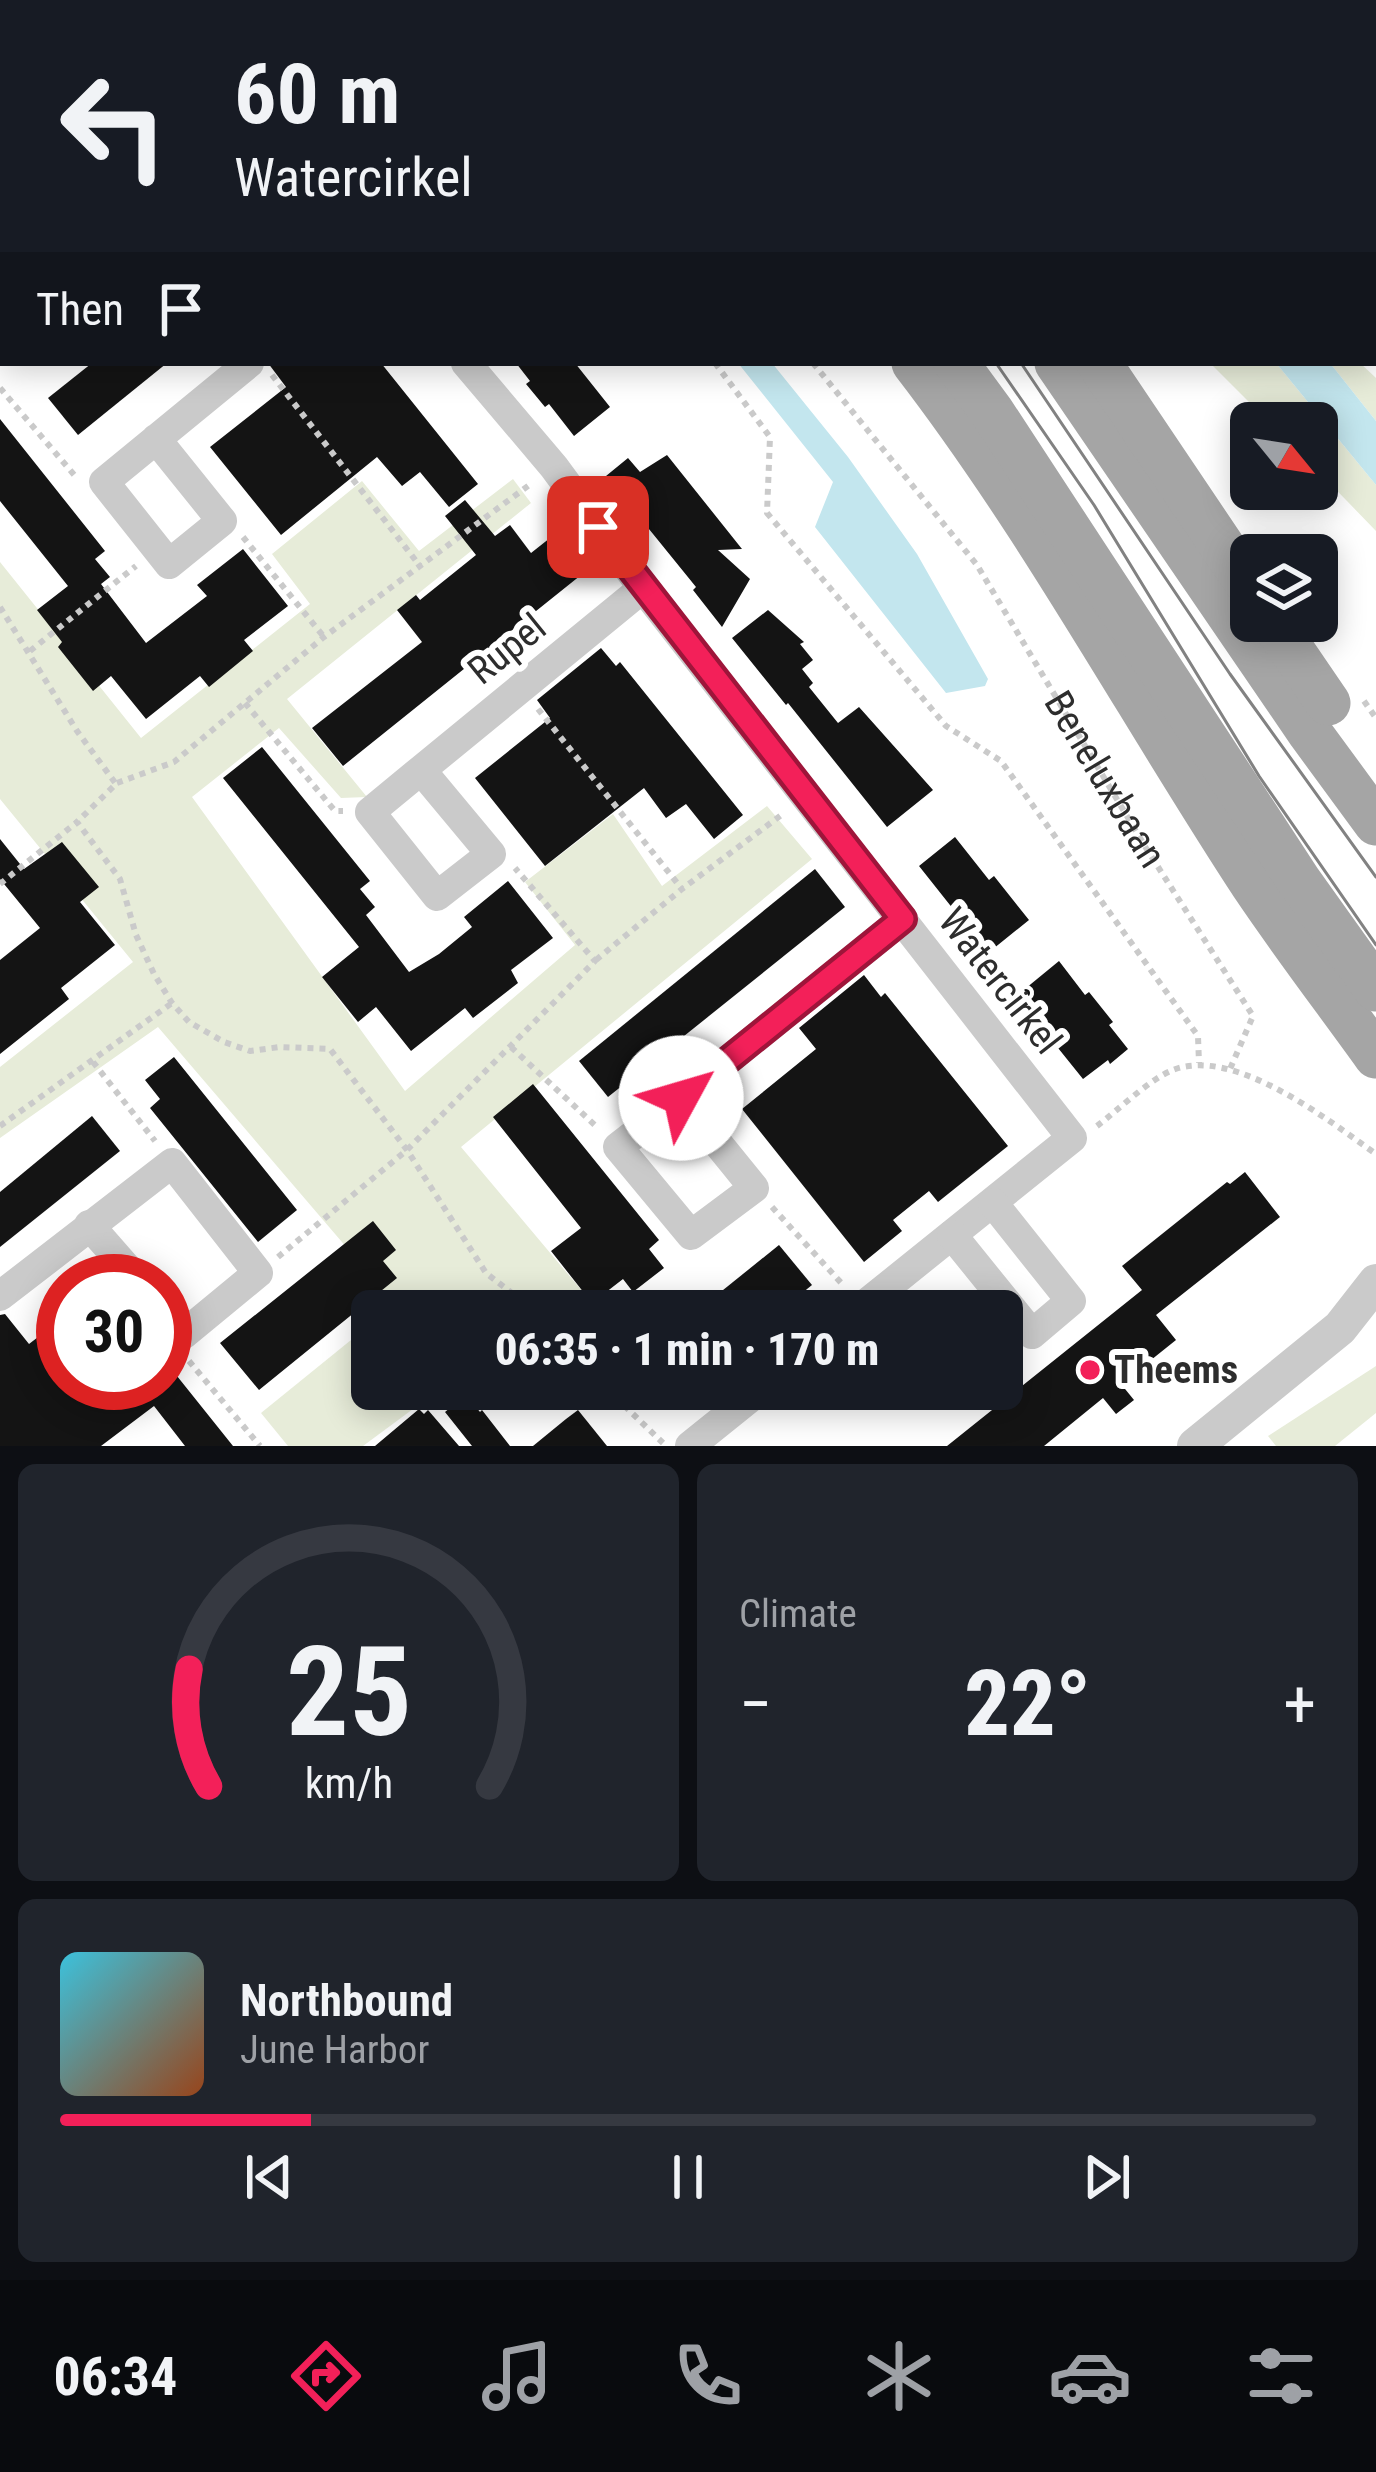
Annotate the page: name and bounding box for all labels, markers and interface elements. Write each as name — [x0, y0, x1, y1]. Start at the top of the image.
text: 60 m — [234, 45, 401, 144]
icon: left — [36, 48, 192, 204]
text: Watercirkel — [234, 146, 473, 209]
icon: arrive — [148, 276, 214, 342]
text: Then — [36, 283, 124, 336]
north arrow — [1230, 402, 1338, 510]
map controls — [1230, 402, 1338, 642]
pin — [547, 476, 649, 578]
icon: arrive — [565, 494, 631, 560]
button: layers — [1230, 534, 1338, 642]
street label: Rupel — [459, 604, 555, 694]
street label: Beneluxbaan — [1035, 683, 1175, 876]
street label: Watercirkel — [929, 899, 1071, 1063]
position arrow — [618, 1035, 744, 1161]
speed limit sign: 30 — [36, 1254, 192, 1410]
text: 06:35 · 1 min · 170 m — [495, 1323, 879, 1376]
place label: Theems — [1114, 1347, 1238, 1393]
marker: Theems — [1077, 1357, 1103, 1383]
text: Climate — [739, 1591, 857, 1637]
text: 25 — [285, 1619, 412, 1765]
text: 22° — [964, 1652, 1091, 1757]
text: − — [739, 1666, 772, 1743]
text: + — [1283, 1666, 1316, 1743]
text: km/h — [304, 1757, 393, 1807]
text: Northbound — [240, 1974, 453, 2027]
text: June Harbor — [240, 2027, 429, 2073]
icon: previous — [236, 2144, 302, 2210]
icon: pause — [655, 2144, 721, 2210]
icon: next — [1074, 2144, 1140, 2210]
icon: directions — [284, 2334, 368, 2418]
icon: music — [475, 2334, 559, 2418]
icon: phone — [666, 2334, 750, 2418]
icon: climate — [857, 2334, 941, 2418]
icon: car — [1048, 2334, 1132, 2418]
icon: filters — [1239, 2334, 1323, 2418]
text: 06:34 — [53, 2345, 177, 2408]

